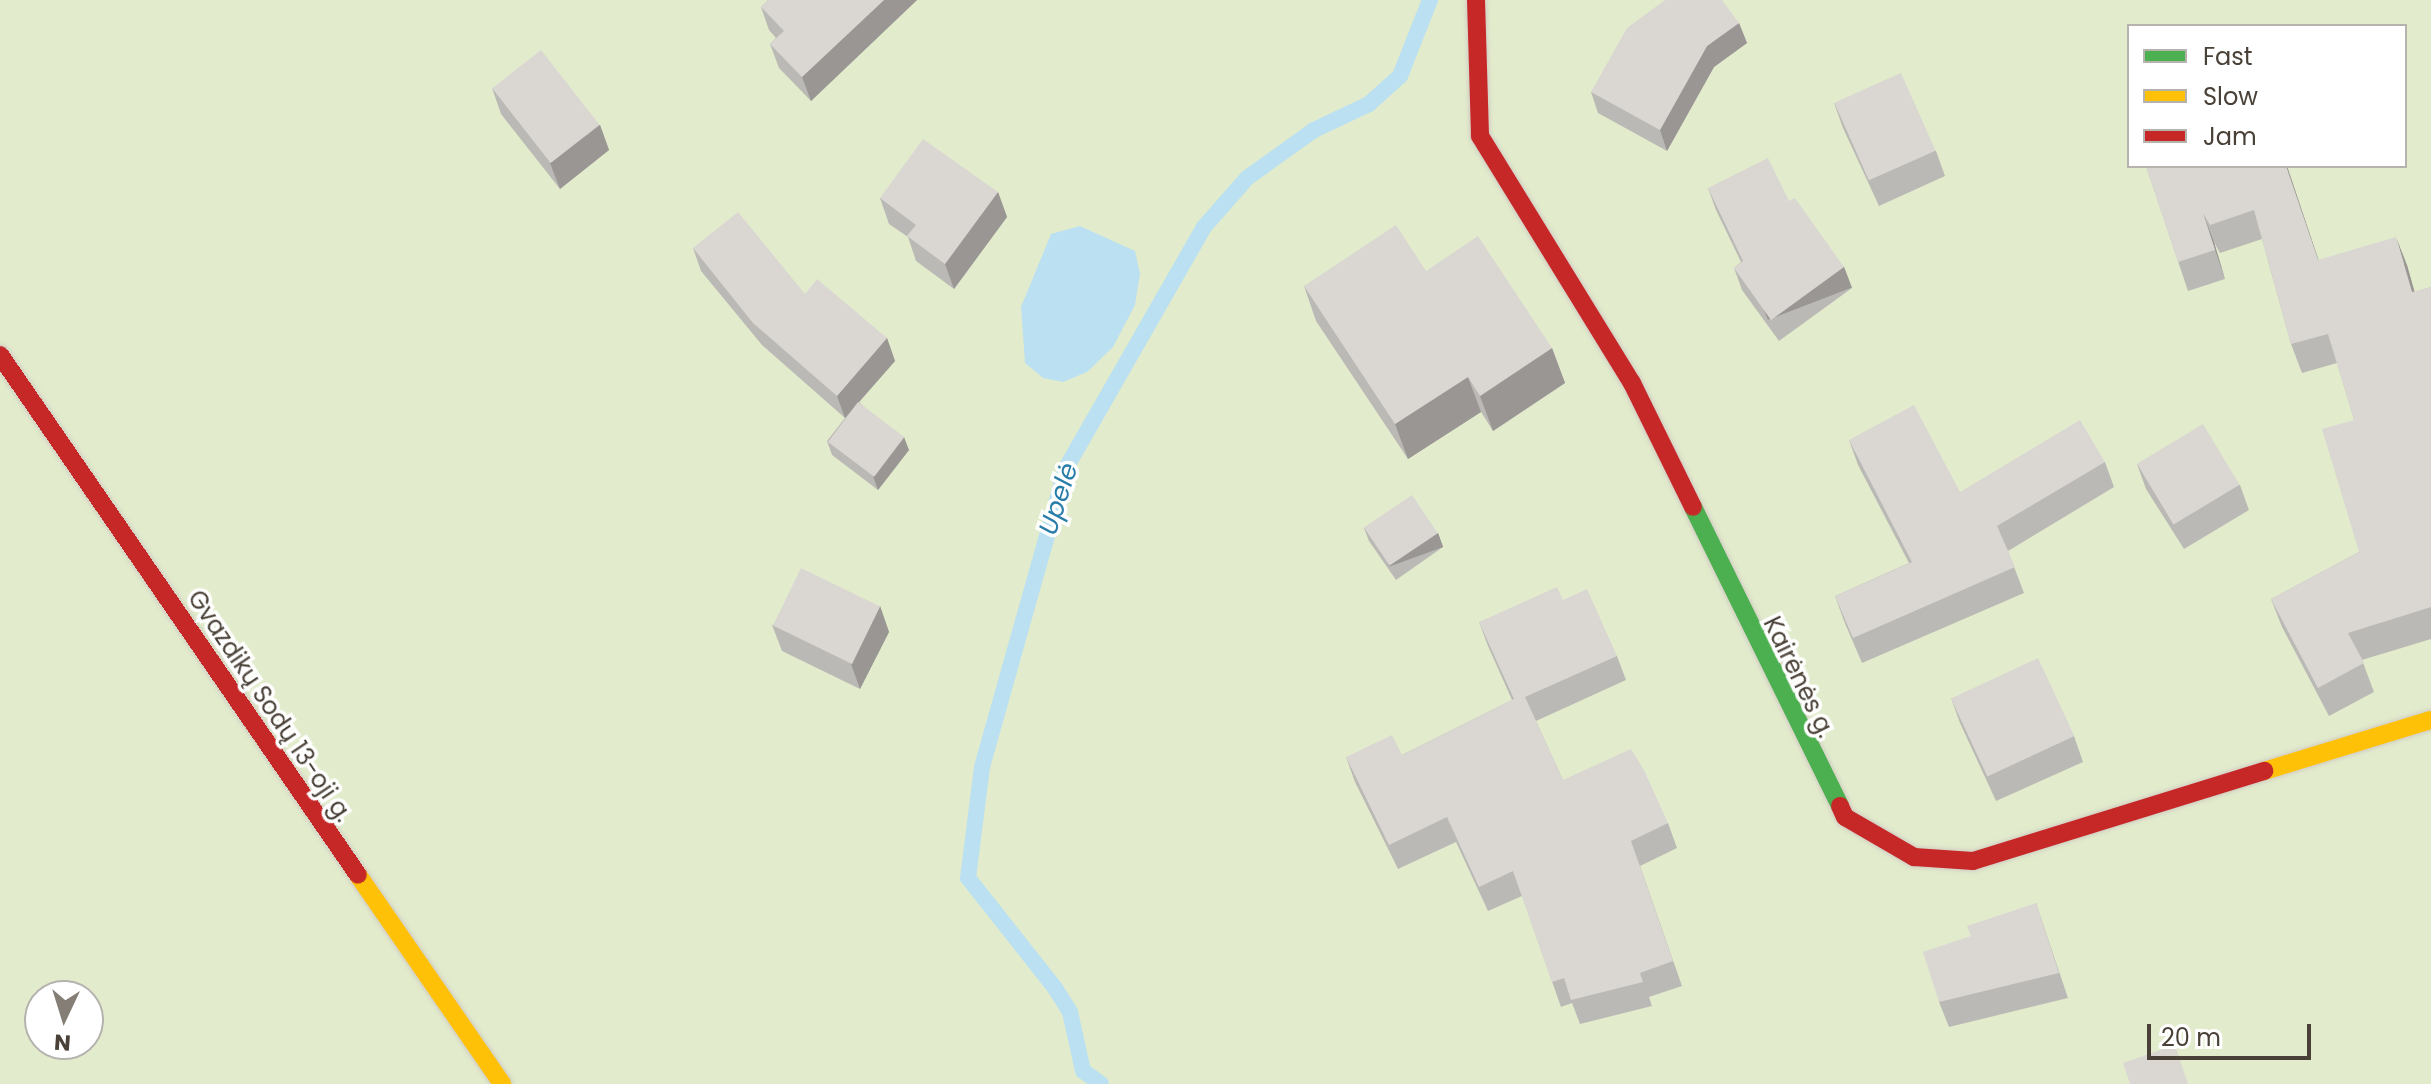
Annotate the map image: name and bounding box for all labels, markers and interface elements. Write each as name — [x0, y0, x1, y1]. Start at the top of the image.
legend — [2127, 24, 2407, 168]
text: Fast — [2203, 40, 2253, 73]
text: Slow — [2203, 80, 2258, 113]
text: Jam — [2203, 120, 2257, 153]
water label: Upelė — [1033, 459, 1085, 539]
street label: Gvazdikų Sodų 13-oji g. — [182, 585, 358, 827]
street label: Kairėnės g. — [1757, 612, 1841, 742]
north arrow — [24, 980, 104, 1060]
scale bar — [2151, 1008, 2315, 1058]
text: 20 m — [2161, 1021, 2221, 1054]
text: N — [53, 1026, 72, 1058]

